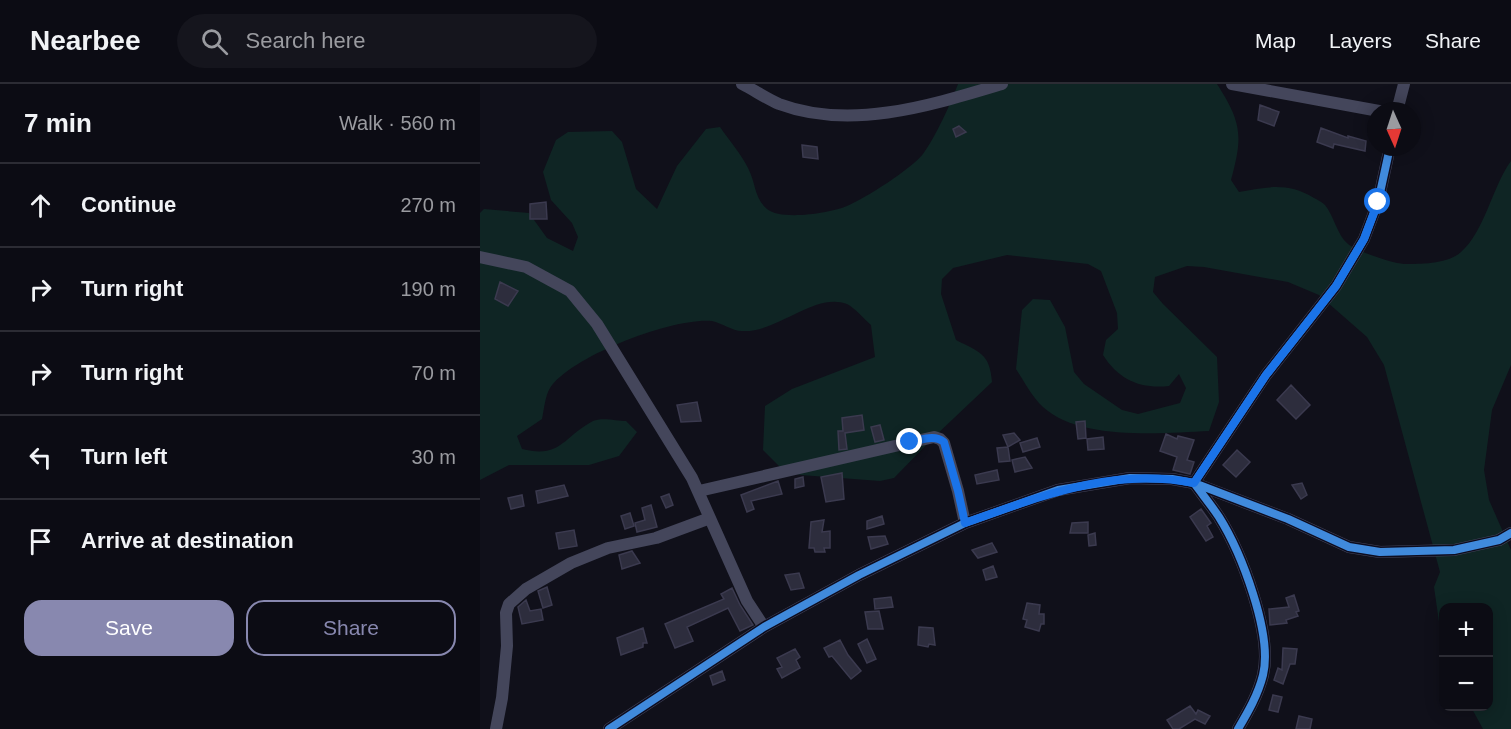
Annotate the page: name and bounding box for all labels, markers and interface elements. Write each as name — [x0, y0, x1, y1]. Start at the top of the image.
search box — [177, 14, 597, 68]
text: Nearbee — [30, 25, 141, 56]
icon: search — [198, 25, 231, 58]
text: Search here — [246, 28, 365, 53]
text: Map — [1255, 29, 1296, 52]
text: Layers — [1329, 29, 1392, 52]
text: Share — [1425, 29, 1481, 52]
north arrow — [1367, 102, 1421, 156]
text: 7 min — [24, 108, 92, 138]
text: Walk · 560 m — [339, 112, 456, 134]
route start — [1364, 188, 1390, 214]
icon: ahead — [24, 189, 57, 222]
text: Continue — [81, 192, 176, 217]
text: 270 m — [400, 194, 456, 216]
icon: right — [24, 273, 57, 306]
text: Turn right — [81, 276, 183, 301]
text: 190 m — [400, 278, 456, 300]
icon: right — [24, 357, 57, 390]
text: Turn right — [81, 360, 183, 385]
text: 70 m — [412, 362, 456, 384]
route end — [896, 428, 922, 454]
icon: left — [24, 441, 57, 474]
text: Turn left — [81, 444, 167, 469]
text: 30 m — [412, 446, 456, 468]
icon: arrive — [24, 525, 57, 558]
text: Arrive at destination — [81, 528, 294, 553]
button: Save — [24, 600, 234, 656]
button: Share — [246, 600, 456, 656]
map controls — [1439, 603, 1493, 711]
button: + — [1439, 603, 1493, 657]
button: − — [1439, 657, 1493, 711]

